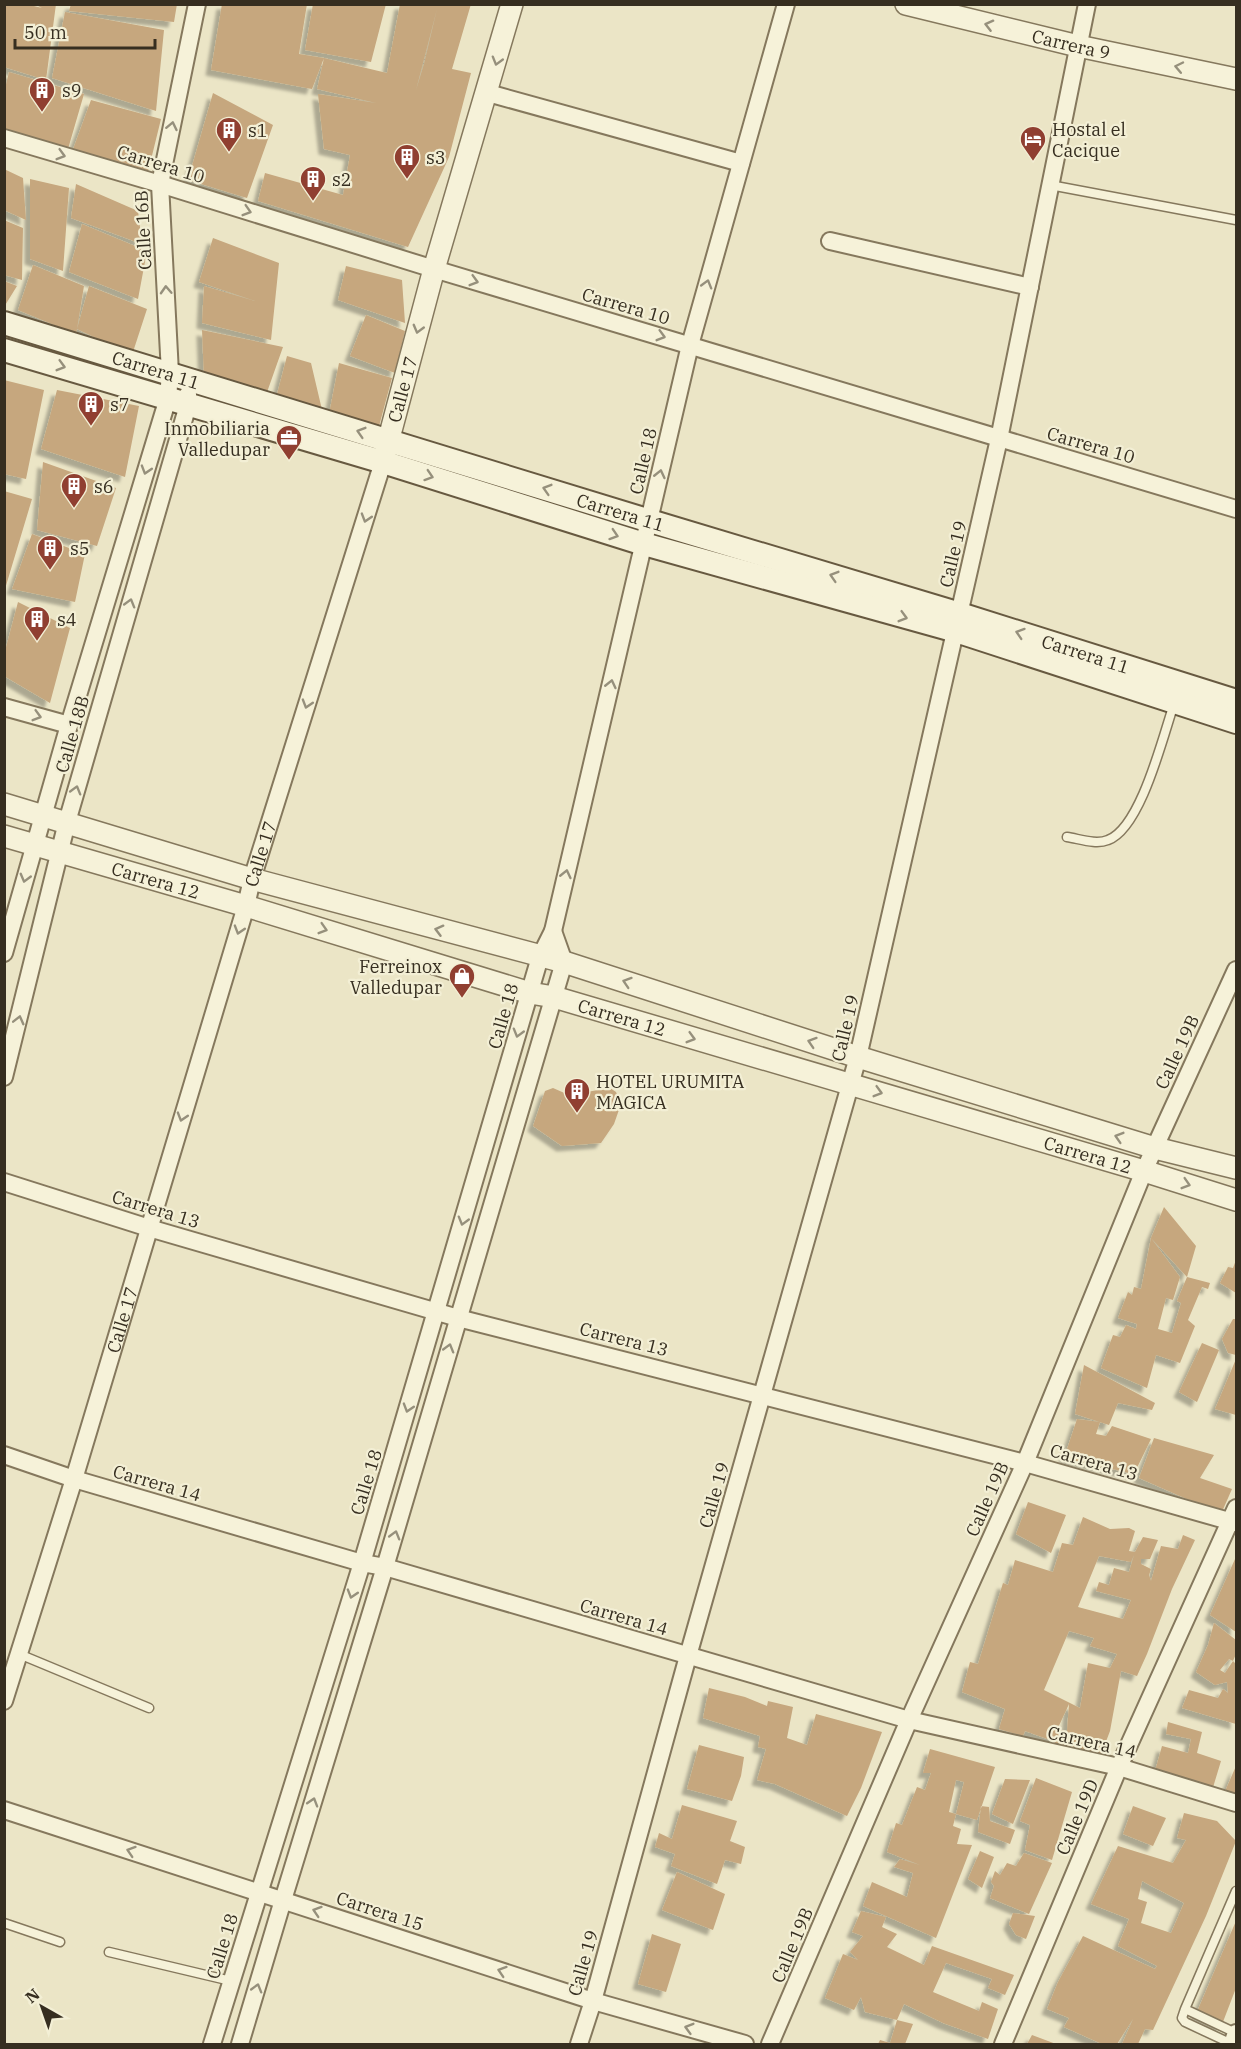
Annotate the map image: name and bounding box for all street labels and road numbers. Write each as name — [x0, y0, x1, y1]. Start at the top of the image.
street label: Carrera 9 — [1030, 24, 1112, 64]
street label: Carrera 10 — [114, 140, 208, 188]
street label: Calle 16B — [129, 190, 157, 270]
street label: Carrera 10 — [579, 282, 673, 330]
street label: Carrera 11 — [109, 345, 203, 394]
street label: Calle 17 — [382, 354, 422, 425]
street label: Carrera 10 — [1044, 421, 1138, 469]
street label: Calle 18 — [624, 425, 662, 497]
street label: Carrera 11 — [574, 488, 667, 536]
street label: Calle 19 — [934, 518, 972, 590]
street label: Carrera 11 — [1039, 629, 1132, 678]
street label: Calle 18B — [50, 693, 94, 775]
street label: Calle 17 — [239, 818, 281, 889]
street label: Carrera 12 — [109, 856, 202, 904]
street label: Calle 18 — [483, 980, 523, 1052]
street label: Calle 19 — [826, 992, 864, 1064]
street label: Carrera 12 — [575, 993, 669, 1041]
street label: Calle 19B — [1150, 1011, 1204, 1093]
street label: Carrera 12 — [1041, 1131, 1135, 1178]
street label: Carrera 13 — [109, 1185, 203, 1233]
street label: Calle 17 — [101, 1284, 143, 1355]
street label: Carrera 13 — [577, 1317, 671, 1361]
street label: Carrera 13 — [1047, 1438, 1141, 1486]
street label: Calle 18 — [345, 1446, 387, 1518]
street label: Calle 19B — [960, 1458, 1014, 1540]
street label: Carrera 14 — [110, 1459, 204, 1507]
street label: Calle 19 — [694, 1459, 734, 1531]
street label: Carrera 14 — [577, 1593, 671, 1641]
street label: Carrera 14 — [1045, 1721, 1139, 1763]
street label: Calle 19D — [1051, 1776, 1103, 1858]
street label: Carrera 15 — [333, 1886, 427, 1936]
street label: Calle 19B — [766, 1904, 818, 1986]
street label: Calle 18 — [201, 1910, 243, 1982]
street label: Calle 19 — [563, 1927, 603, 1999]

